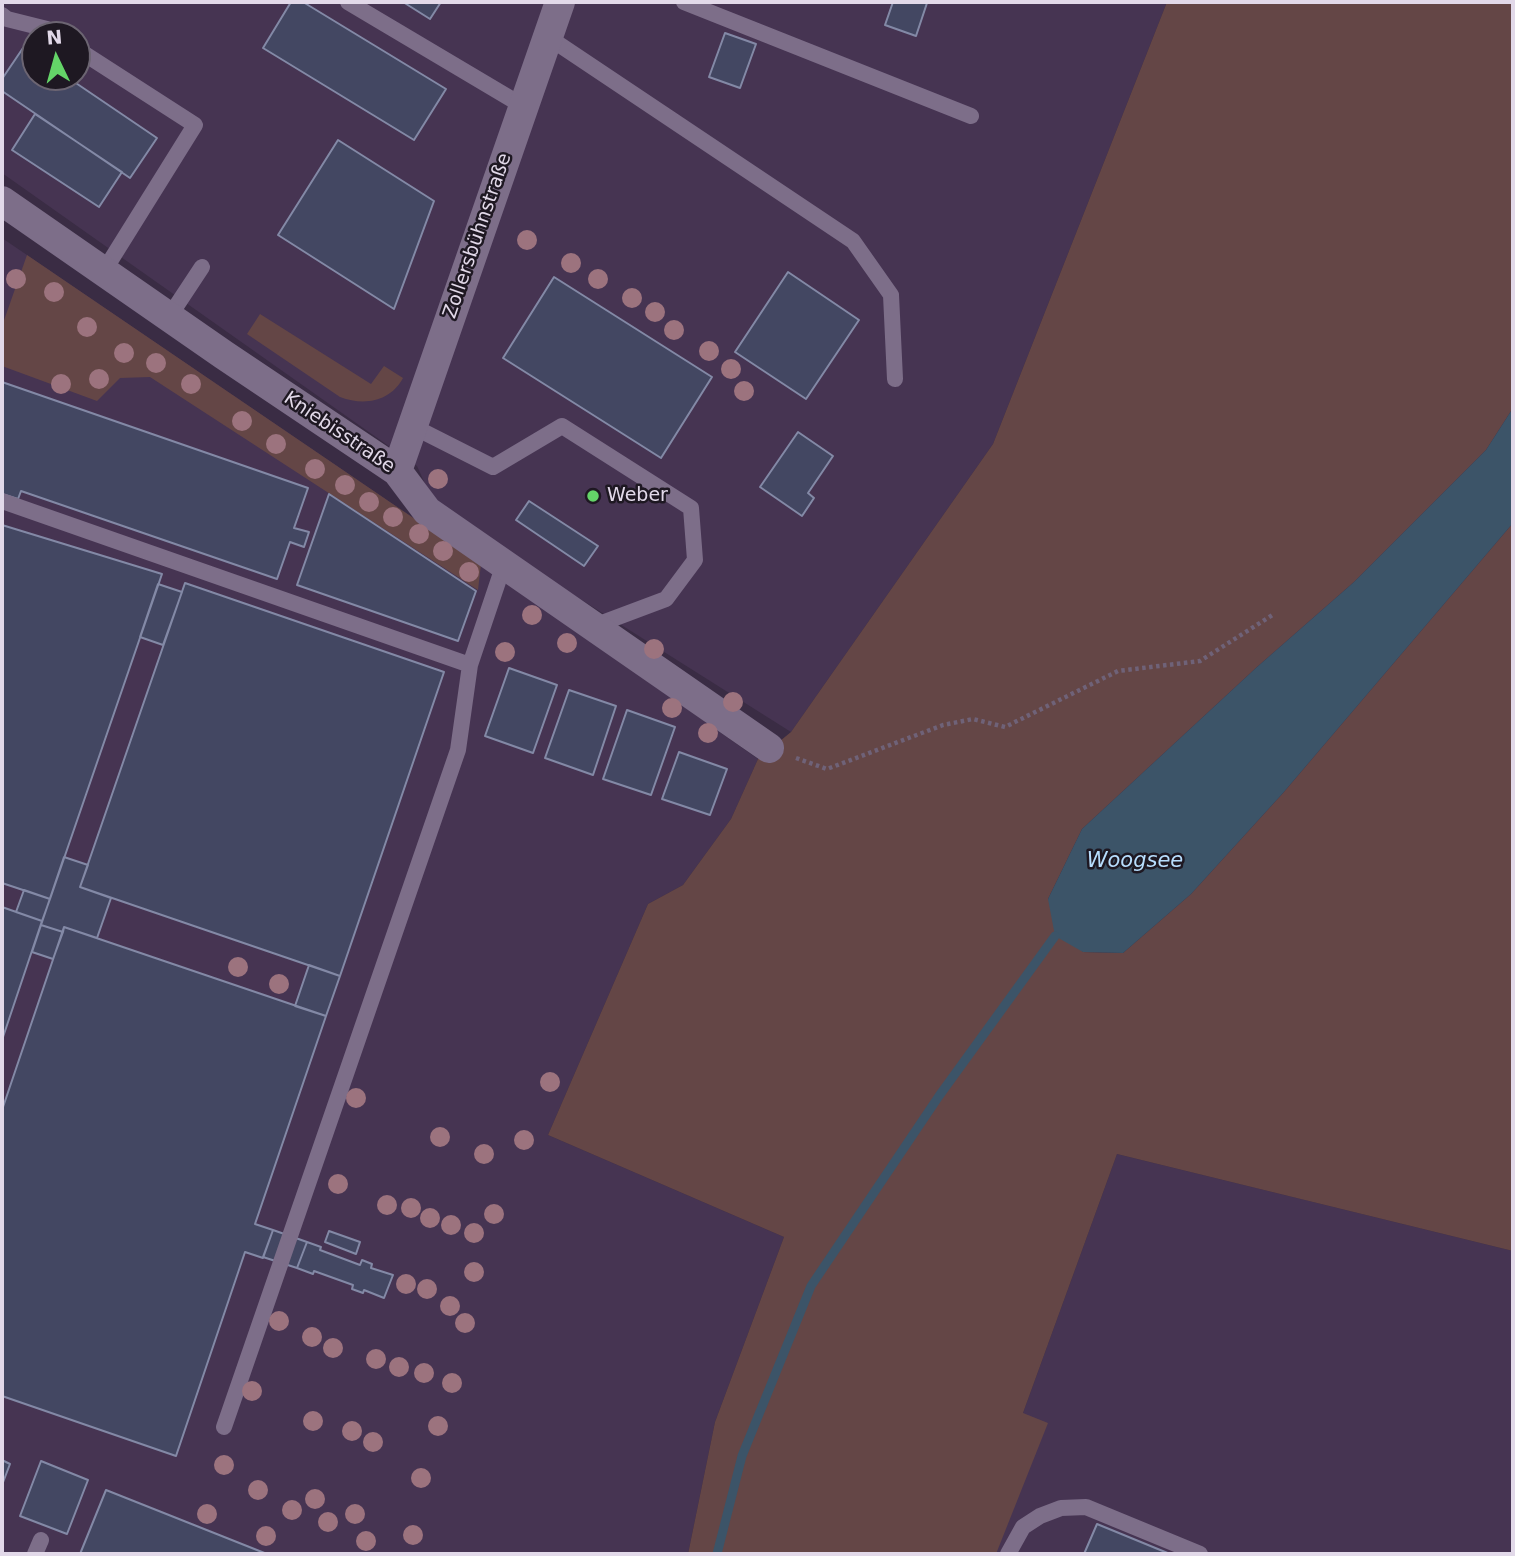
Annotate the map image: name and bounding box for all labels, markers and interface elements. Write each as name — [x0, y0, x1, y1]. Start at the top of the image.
north arrow — [21, 21, 91, 91]
text: N — [45, 25, 63, 49]
street label: Zollersbühnstraße — [439, 150, 517, 322]
street label: Kniebisstraße — [279, 387, 399, 479]
place label: Weber — [607, 485, 668, 507]
marker: Weber — [585, 488, 601, 504]
water label: Woogsee — [1087, 849, 1183, 875]

